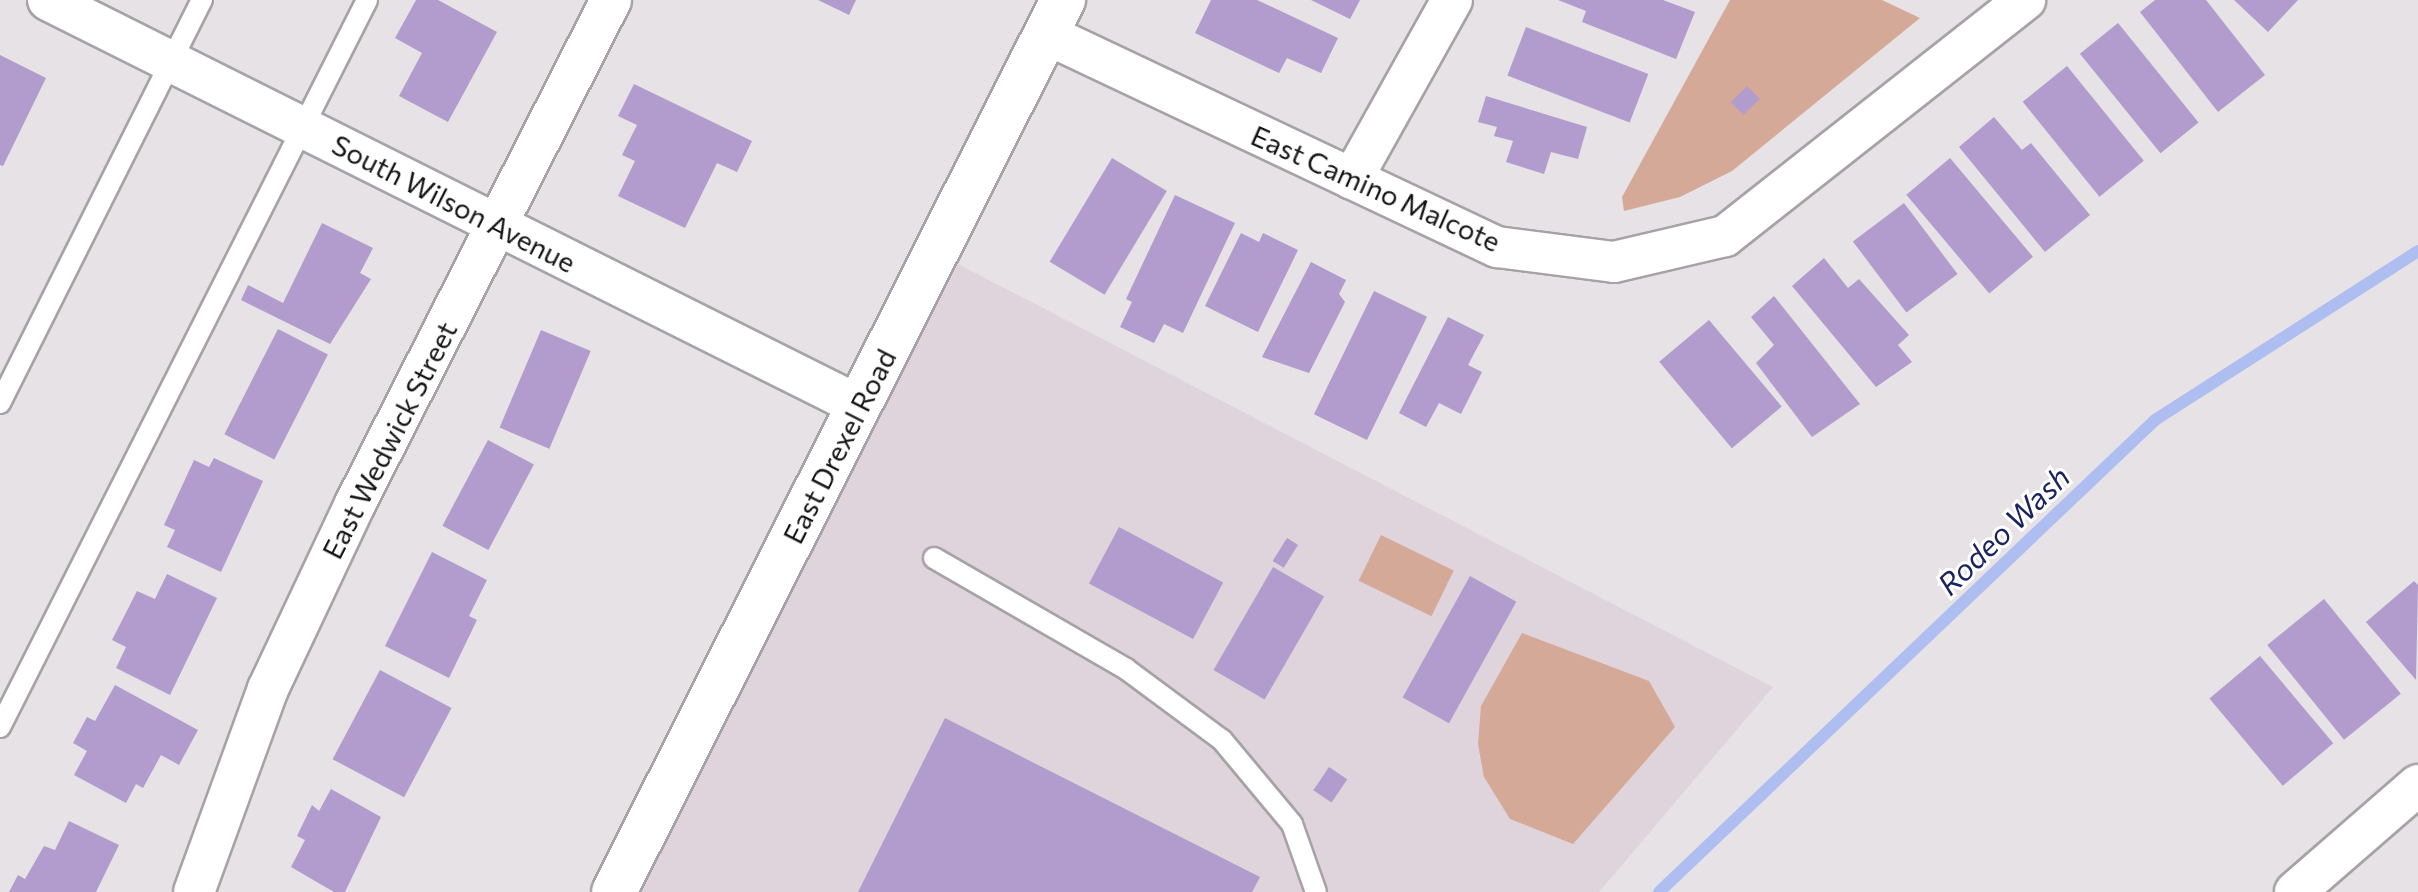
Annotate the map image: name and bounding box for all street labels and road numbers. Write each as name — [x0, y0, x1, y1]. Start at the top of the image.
street label: East Camino Malcote — [1246, 118, 1506, 258]
street label: South Wilson Avenue — [327, 127, 581, 279]
street label: East Wedwick Street — [315, 316, 463, 564]
street label: East Drexel Road — [776, 343, 902, 549]

